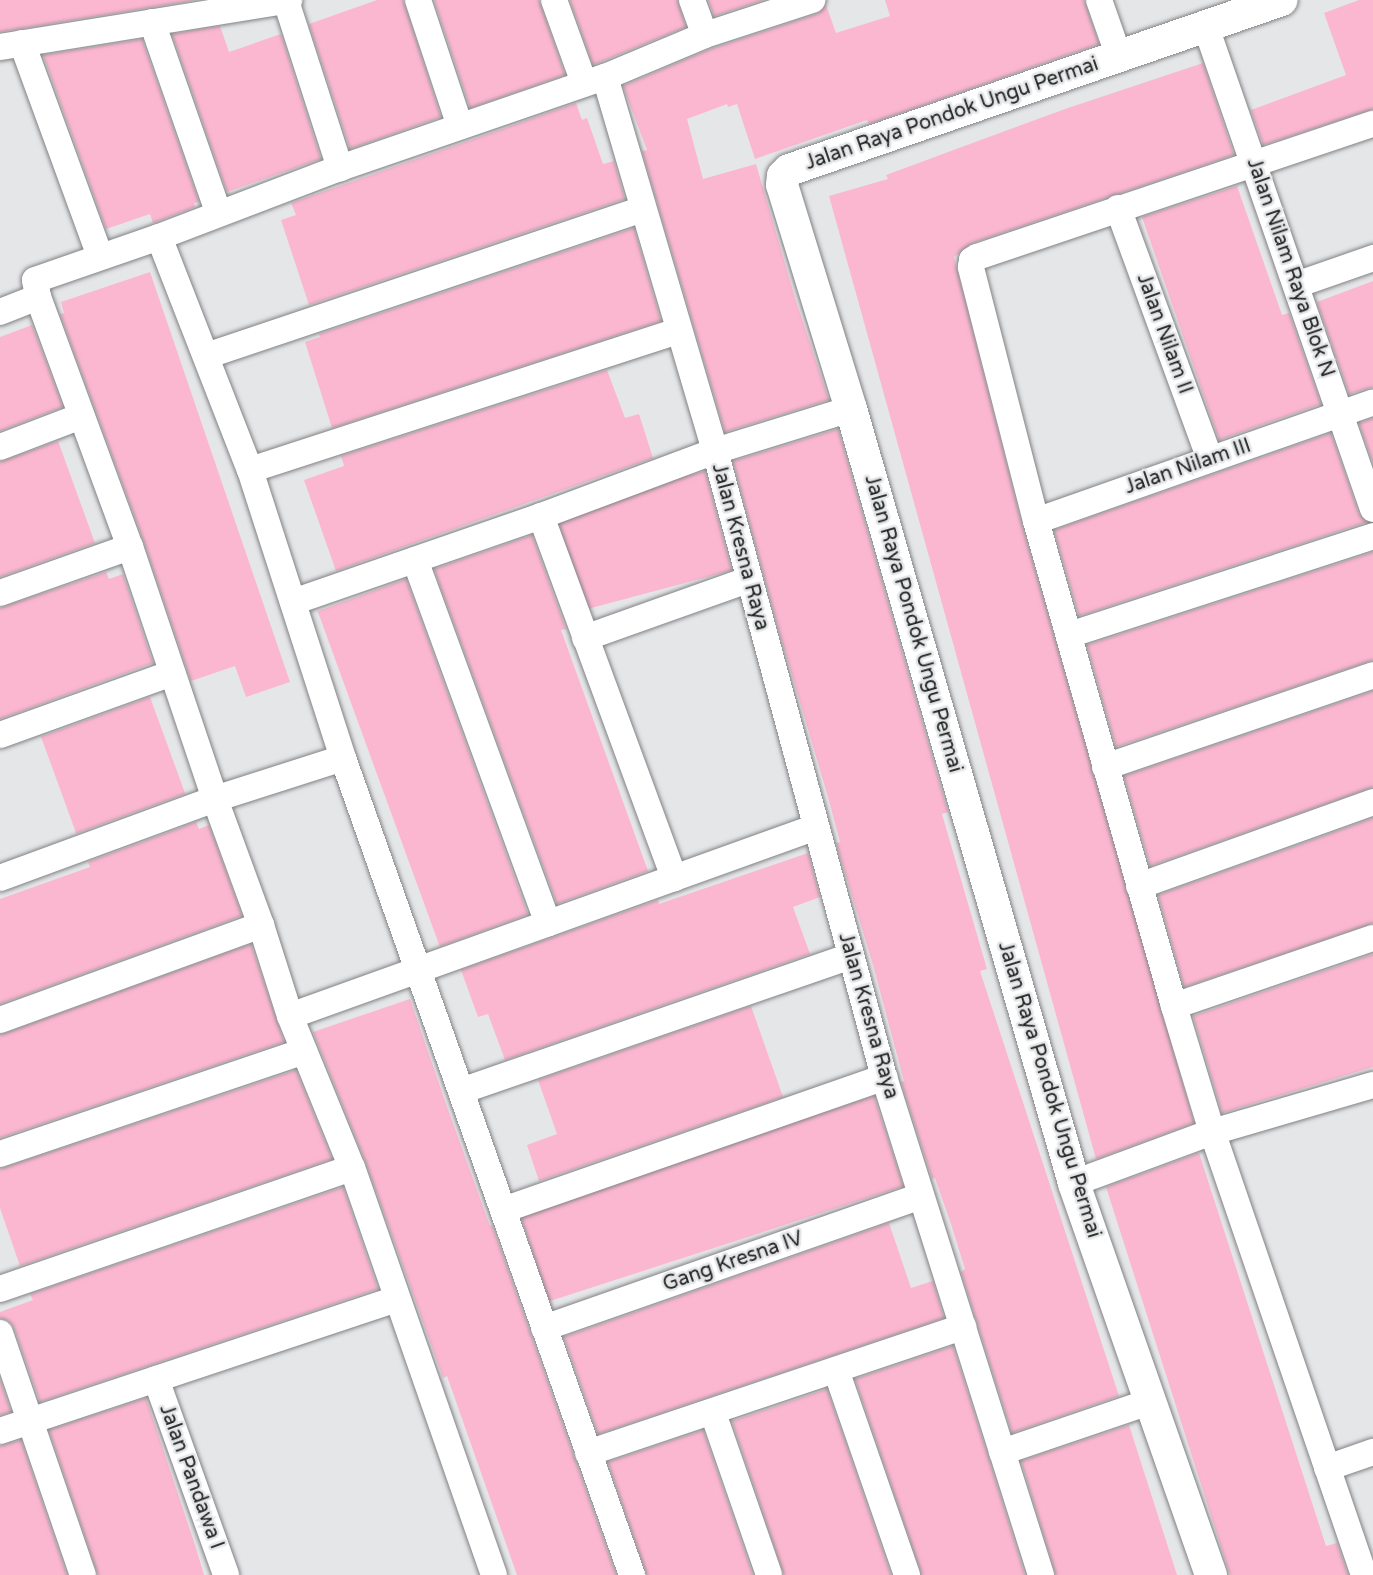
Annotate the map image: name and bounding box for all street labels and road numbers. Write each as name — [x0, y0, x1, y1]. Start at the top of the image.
street label: Jalan Raya Pondok Ungu Permai — [802, 52, 1102, 176]
street label: Jalan Nilam Raya Blok N — [1241, 155, 1339, 381]
street label: Jalan Nilam II — [1131, 271, 1197, 397]
street label: Jalan Nilam III — [1122, 434, 1254, 500]
street label: Jalan Kresna Raya — [706, 461, 774, 633]
street label: Jalan Raya Pondok Ungu Permai — [859, 472, 967, 776]
street label: Jalan Kresna Raya — [833, 930, 903, 1102]
street label: Jalan Raya Pondok Ungu Permai — [992, 939, 1106, 1241]
street label: Gang Kresna IV — [660, 1227, 806, 1297]
street label: Jalan Pandawa I — [154, 1401, 228, 1553]

